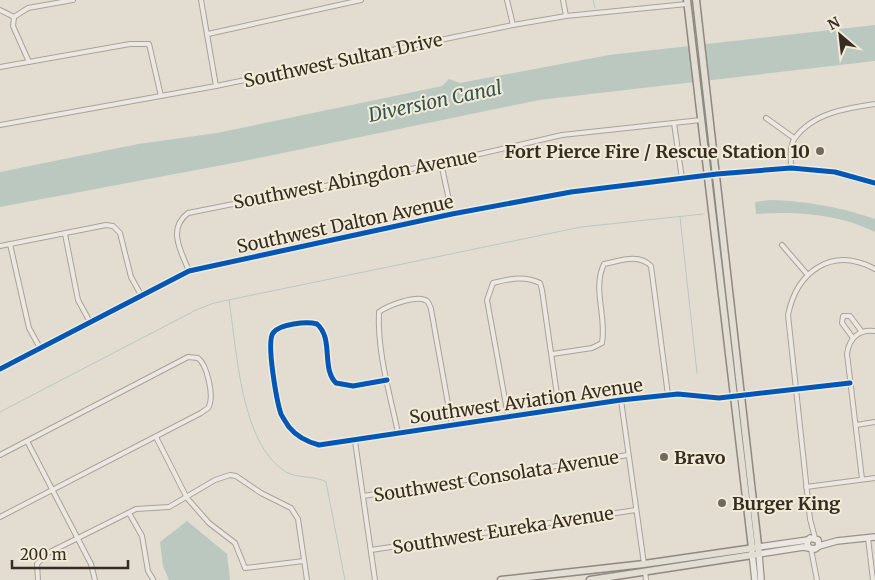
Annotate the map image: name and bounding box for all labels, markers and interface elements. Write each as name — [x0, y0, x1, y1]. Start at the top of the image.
north arrow — [815, 10, 865, 60]
text: N — [825, 13, 843, 34]
street label: Southwest Sultan Drive — [242, 28, 444, 92]
water label: Diversion Canal — [365, 75, 504, 127]
place label: Fort Pierce Fire / Rescue Station 10 — [505, 140, 810, 163]
street label: Southwest Abingdon Avenue — [231, 144, 479, 214]
marker: Fort Pierce Fire / Rescue Station 10 — [814, 145, 826, 157]
street label: Southwest Dalton Avenue — [235, 190, 455, 258]
street label: Southwest Aviation Avenue — [408, 373, 644, 429]
street label: Southwest Consolata Avenue — [372, 445, 620, 507]
place label: Bravo — [674, 446, 726, 469]
marker: Bravo — [658, 451, 670, 463]
place label: Burger King — [732, 492, 840, 515]
marker: Burger King — [716, 497, 728, 509]
street label: Southwest Eureka Avenue — [391, 501, 615, 559]
scale bar — [12, 538, 129, 570]
text: 200 m — [20, 545, 67, 564]

